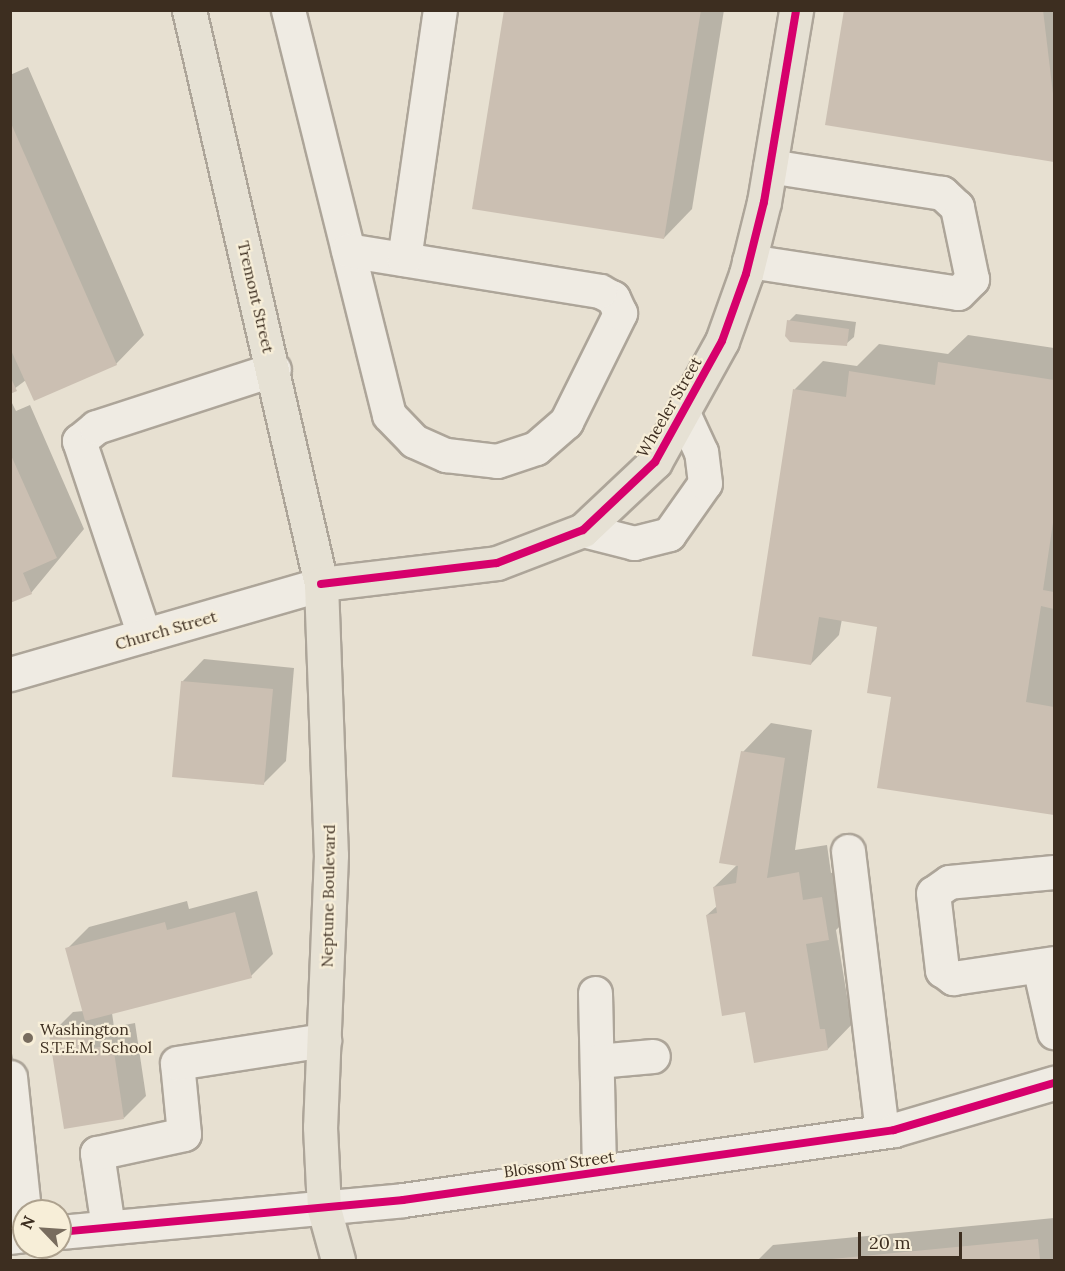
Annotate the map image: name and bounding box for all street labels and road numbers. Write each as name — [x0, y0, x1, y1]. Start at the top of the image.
street label: Tremont Street — [234, 239, 278, 355]
street label: Wheeler Street — [633, 353, 705, 461]
street label: Church Street — [113, 606, 219, 654]
street label: Neptune Boulevard — [317, 824, 339, 968]
street label: Blossom Street — [502, 1147, 616, 1181]

